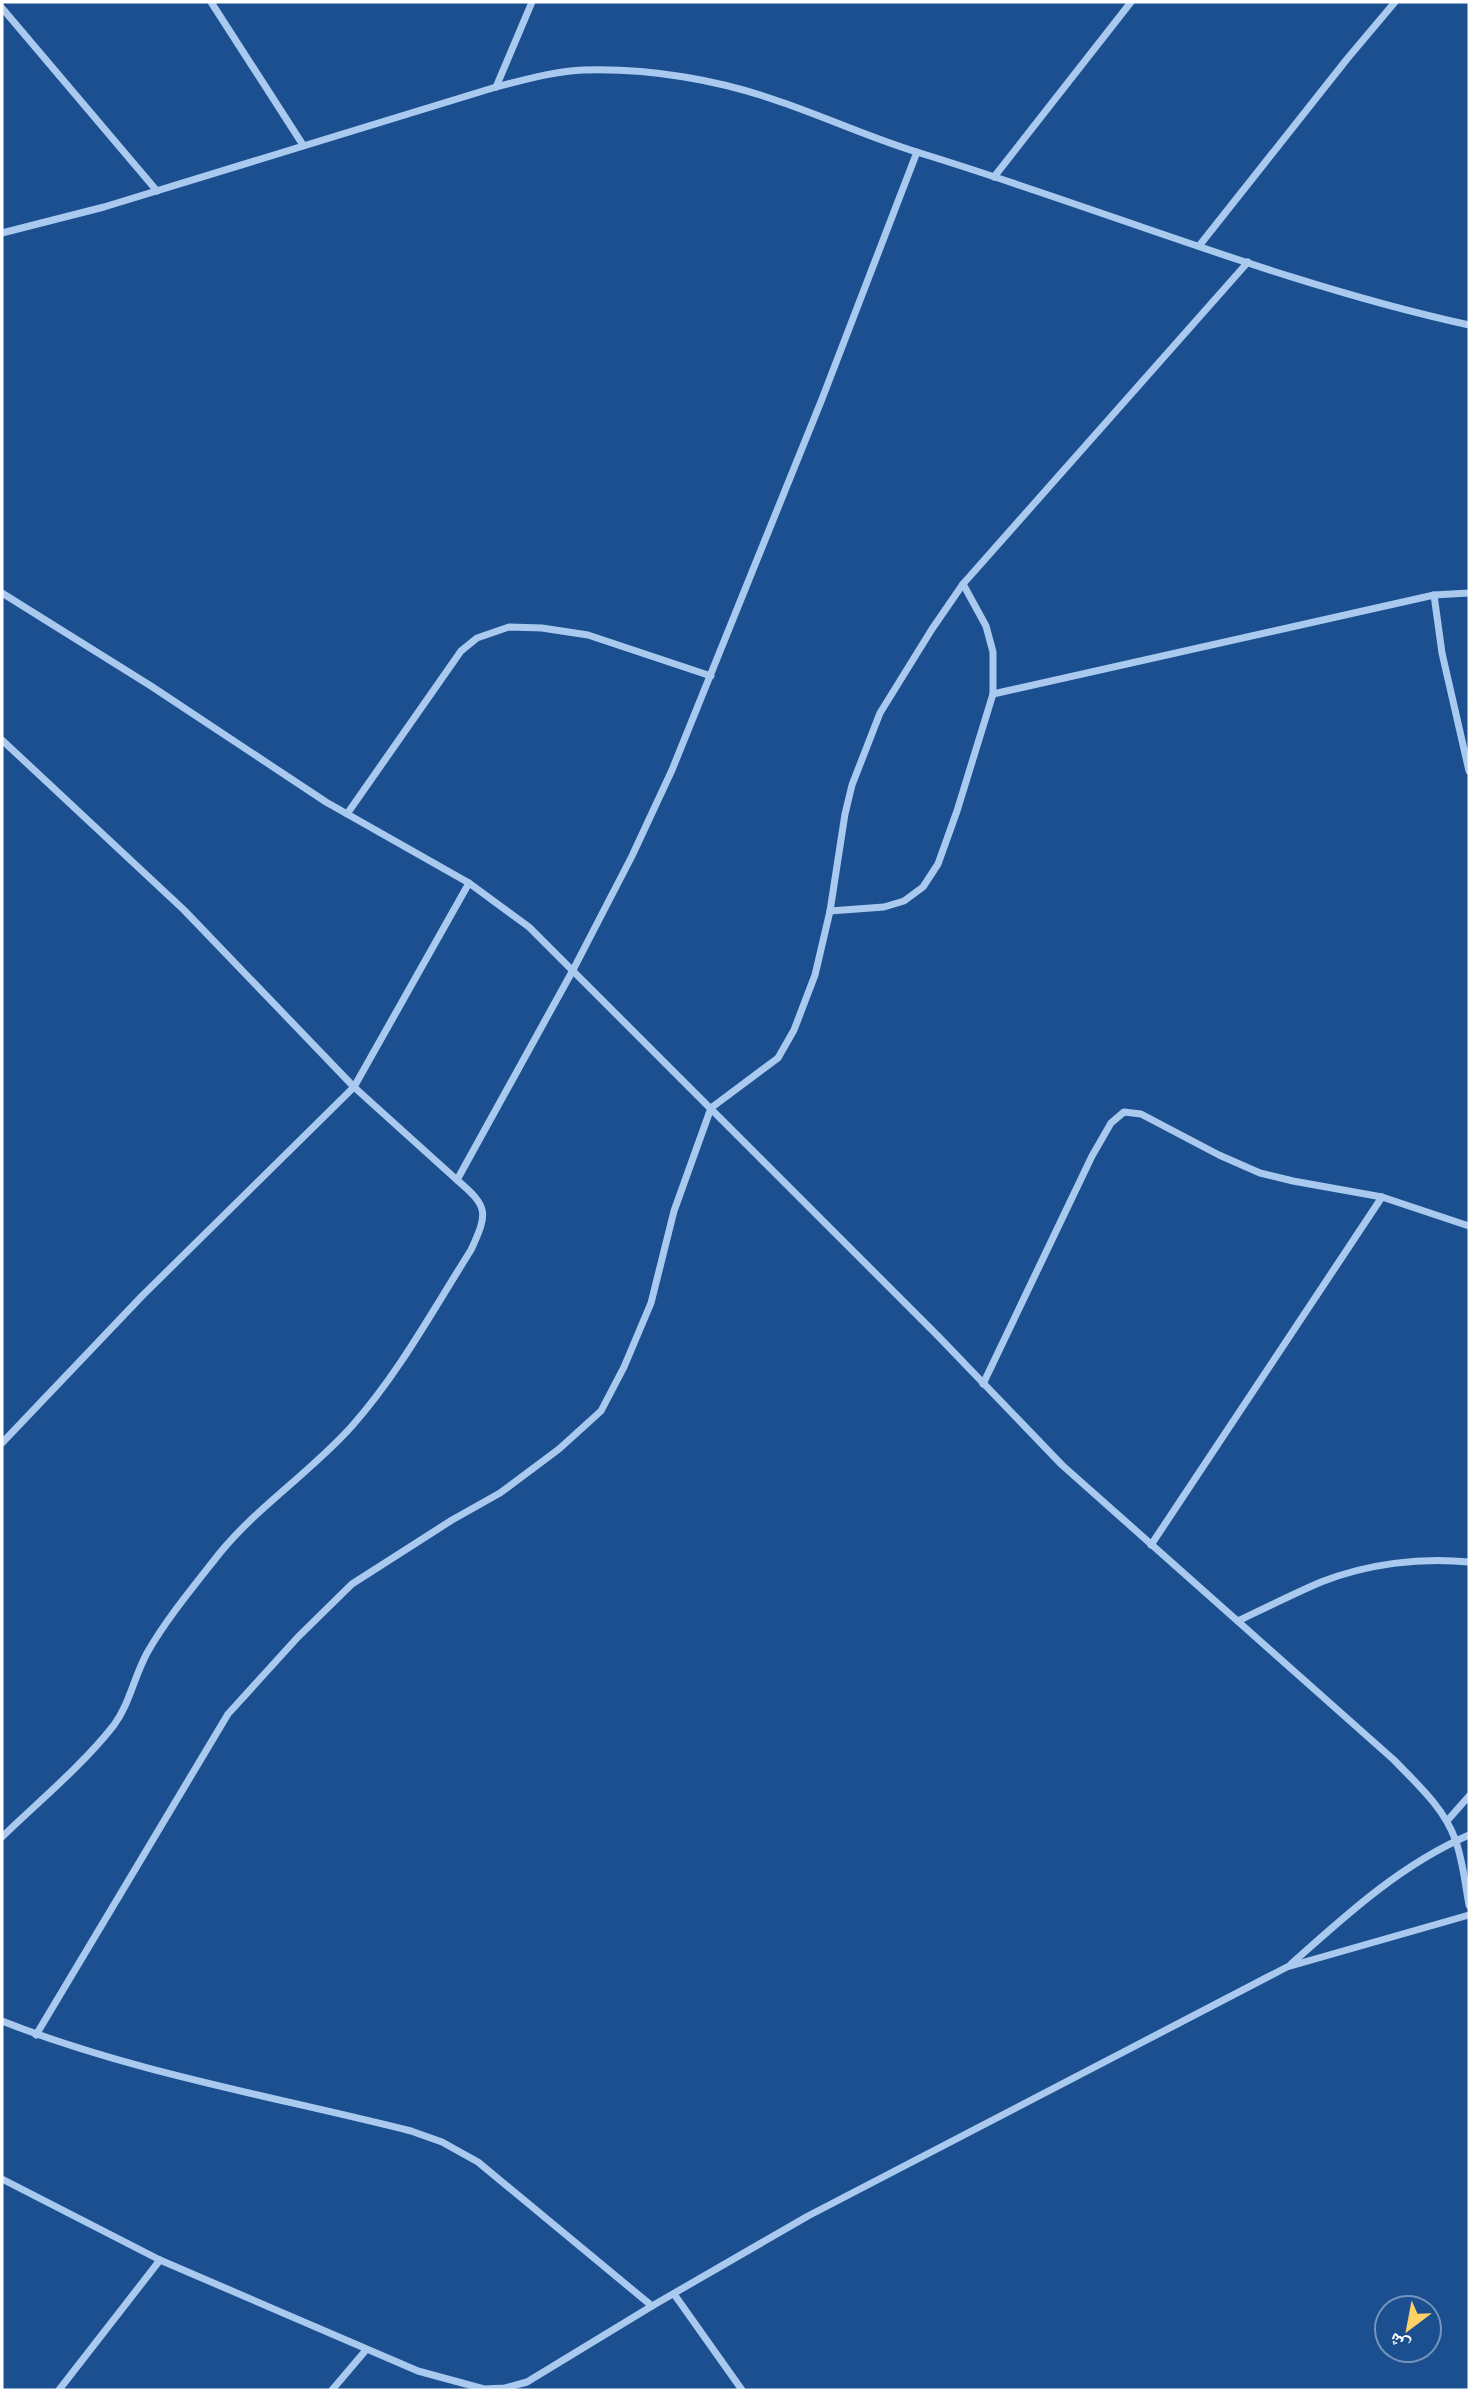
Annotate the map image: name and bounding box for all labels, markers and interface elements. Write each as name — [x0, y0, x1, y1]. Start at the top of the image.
north arrow — [1373, 2294, 1443, 2364]
text: ش — [1384, 2327, 1414, 2360]

